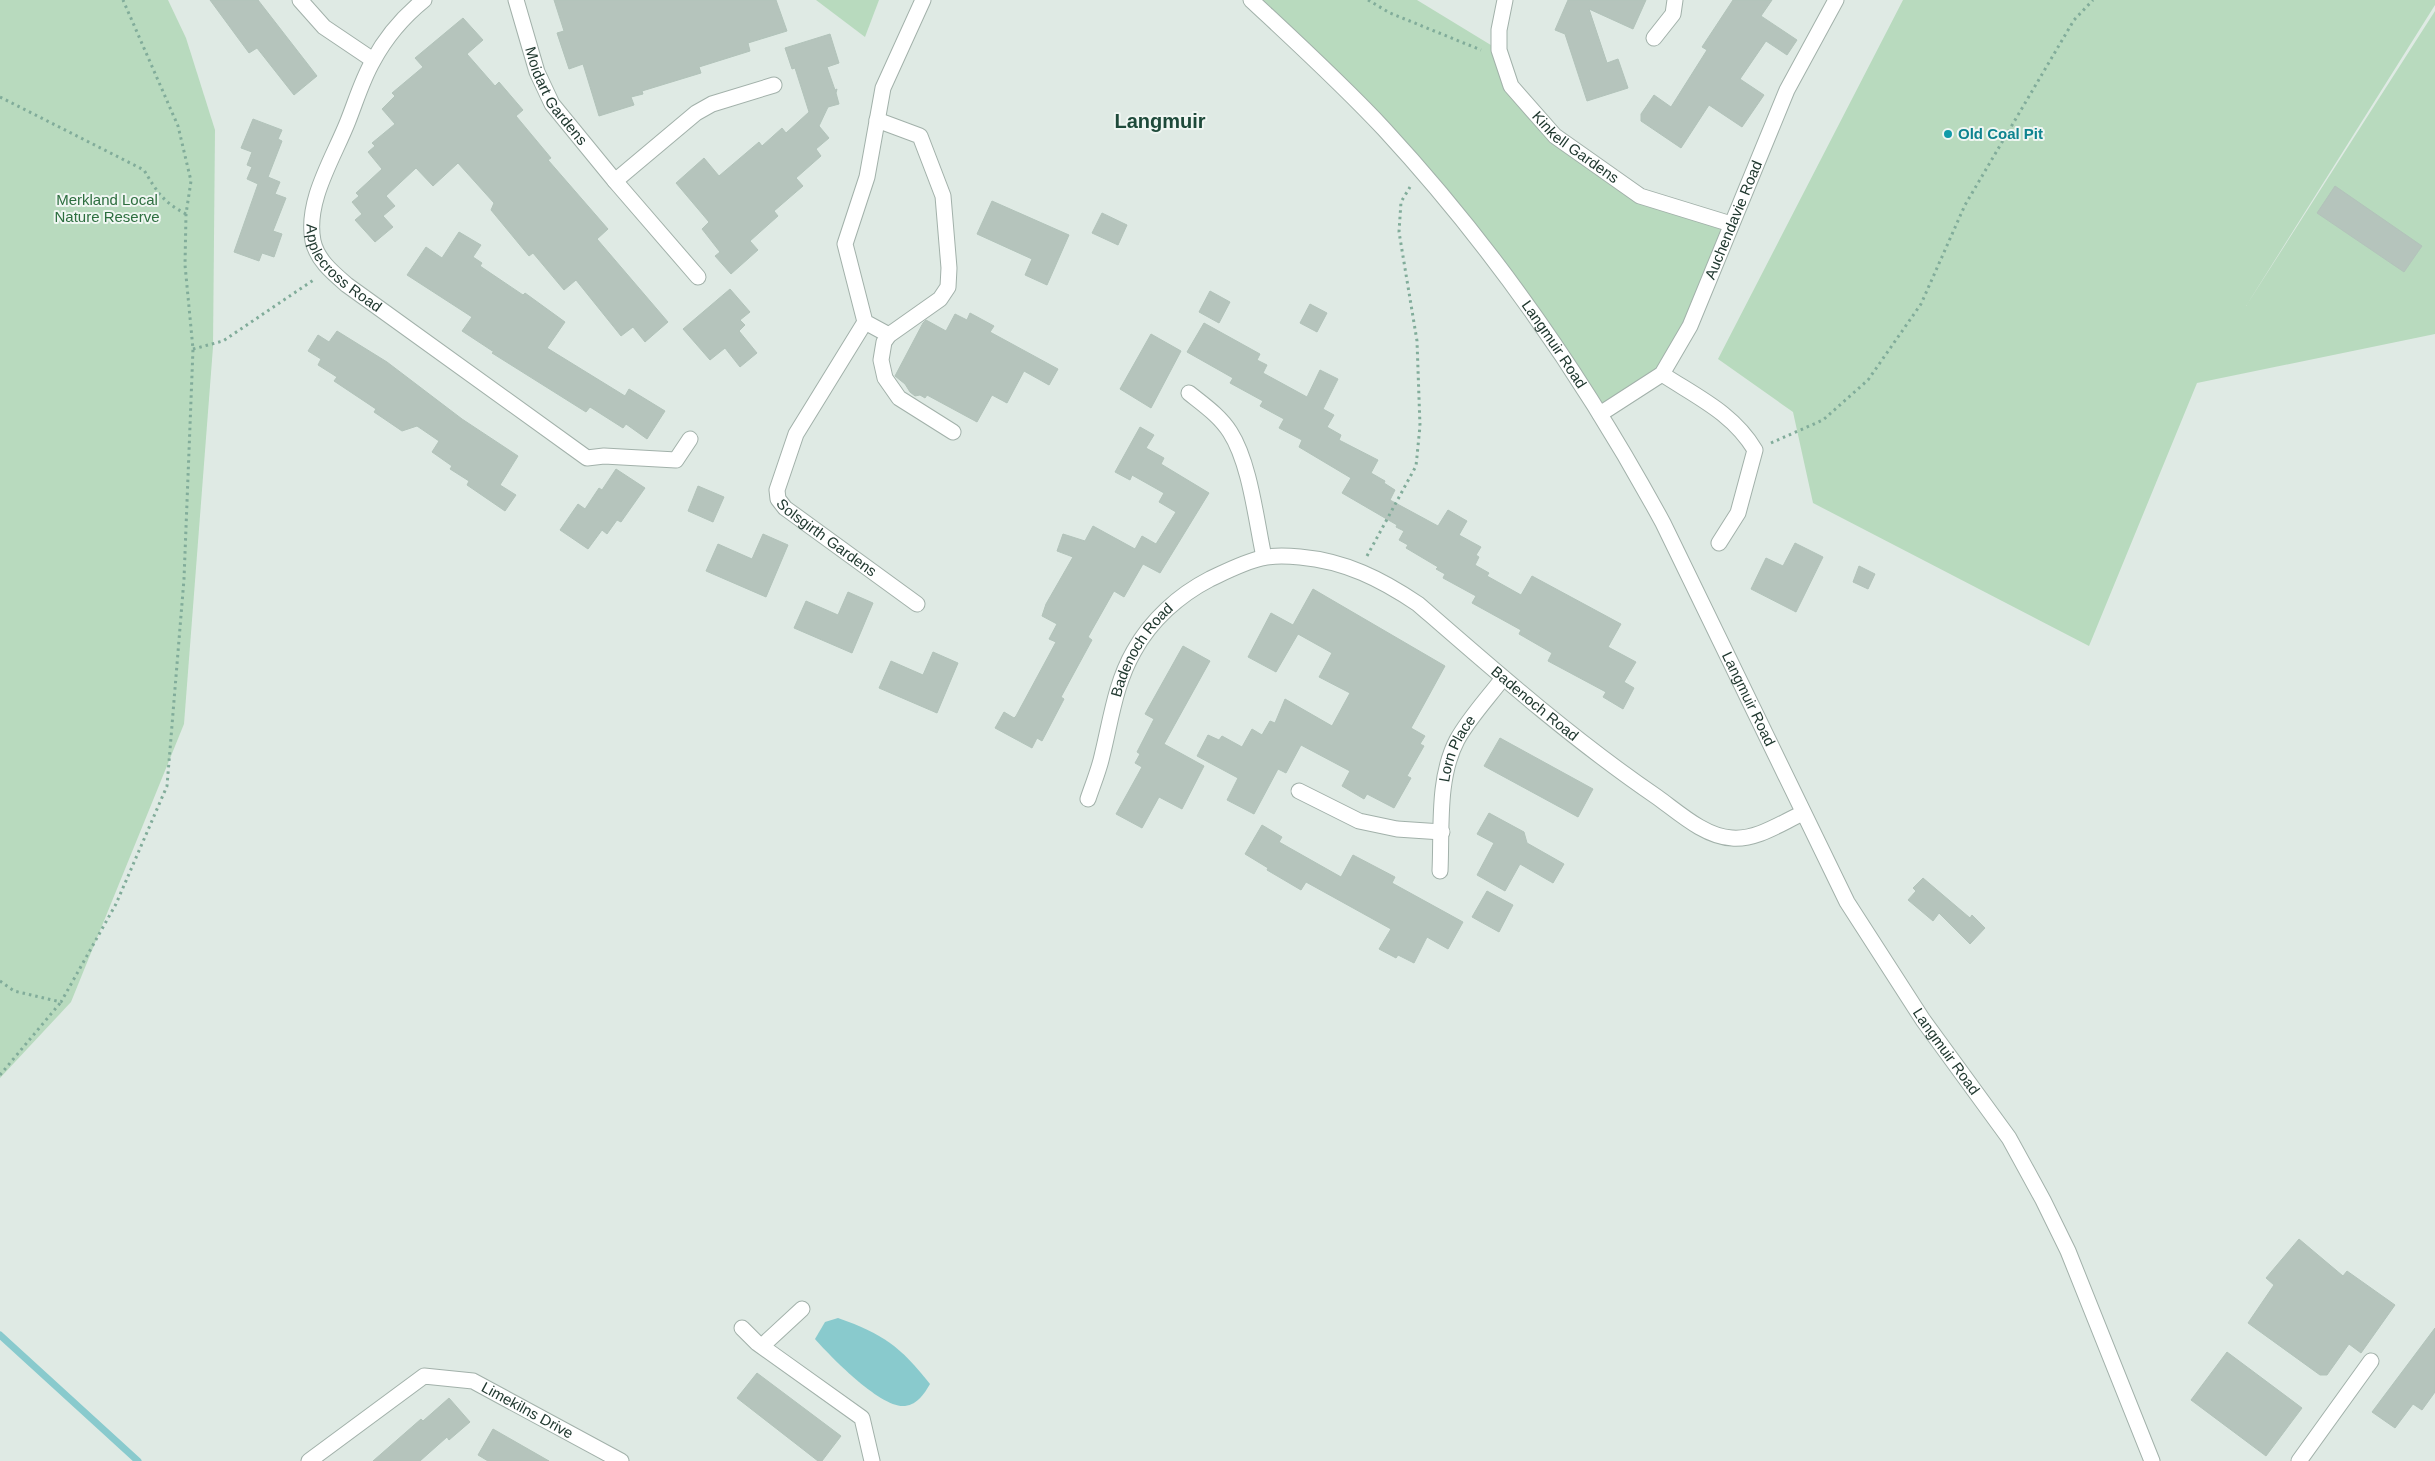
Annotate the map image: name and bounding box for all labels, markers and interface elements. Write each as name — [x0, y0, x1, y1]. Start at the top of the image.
street label: Moidart Gardens — [522, 45, 591, 148]
street label: Kinkell Gardens — [1529, 107, 1622, 186]
district label: Langmuir — [1114, 110, 1206, 132]
place label: Old Coal Pit — [1958, 125, 2043, 142]
marker: Old Coal Pit — [1942, 128, 1954, 140]
street label: Auchendavie Road — [1701, 158, 1765, 282]
park label: Merkland Local Nature Reserve — [54, 191, 160, 225]
street label: Applecross Road — [304, 224, 385, 315]
street label: Langmuir Road — [1518, 297, 1590, 391]
street label: Solsgirth Gardens — [773, 495, 880, 580]
street label: Badenoch Road — [1107, 599, 1176, 699]
street label: Langmuir Road — [1719, 649, 1779, 749]
street label: Badenoch Road — [1488, 662, 1582, 744]
street label: Lorn Place — [1435, 712, 1479, 783]
street label: Langmuir Road — [1910, 1005, 1983, 1098]
street label: Limekilns Drive — [479, 1378, 576, 1442]

